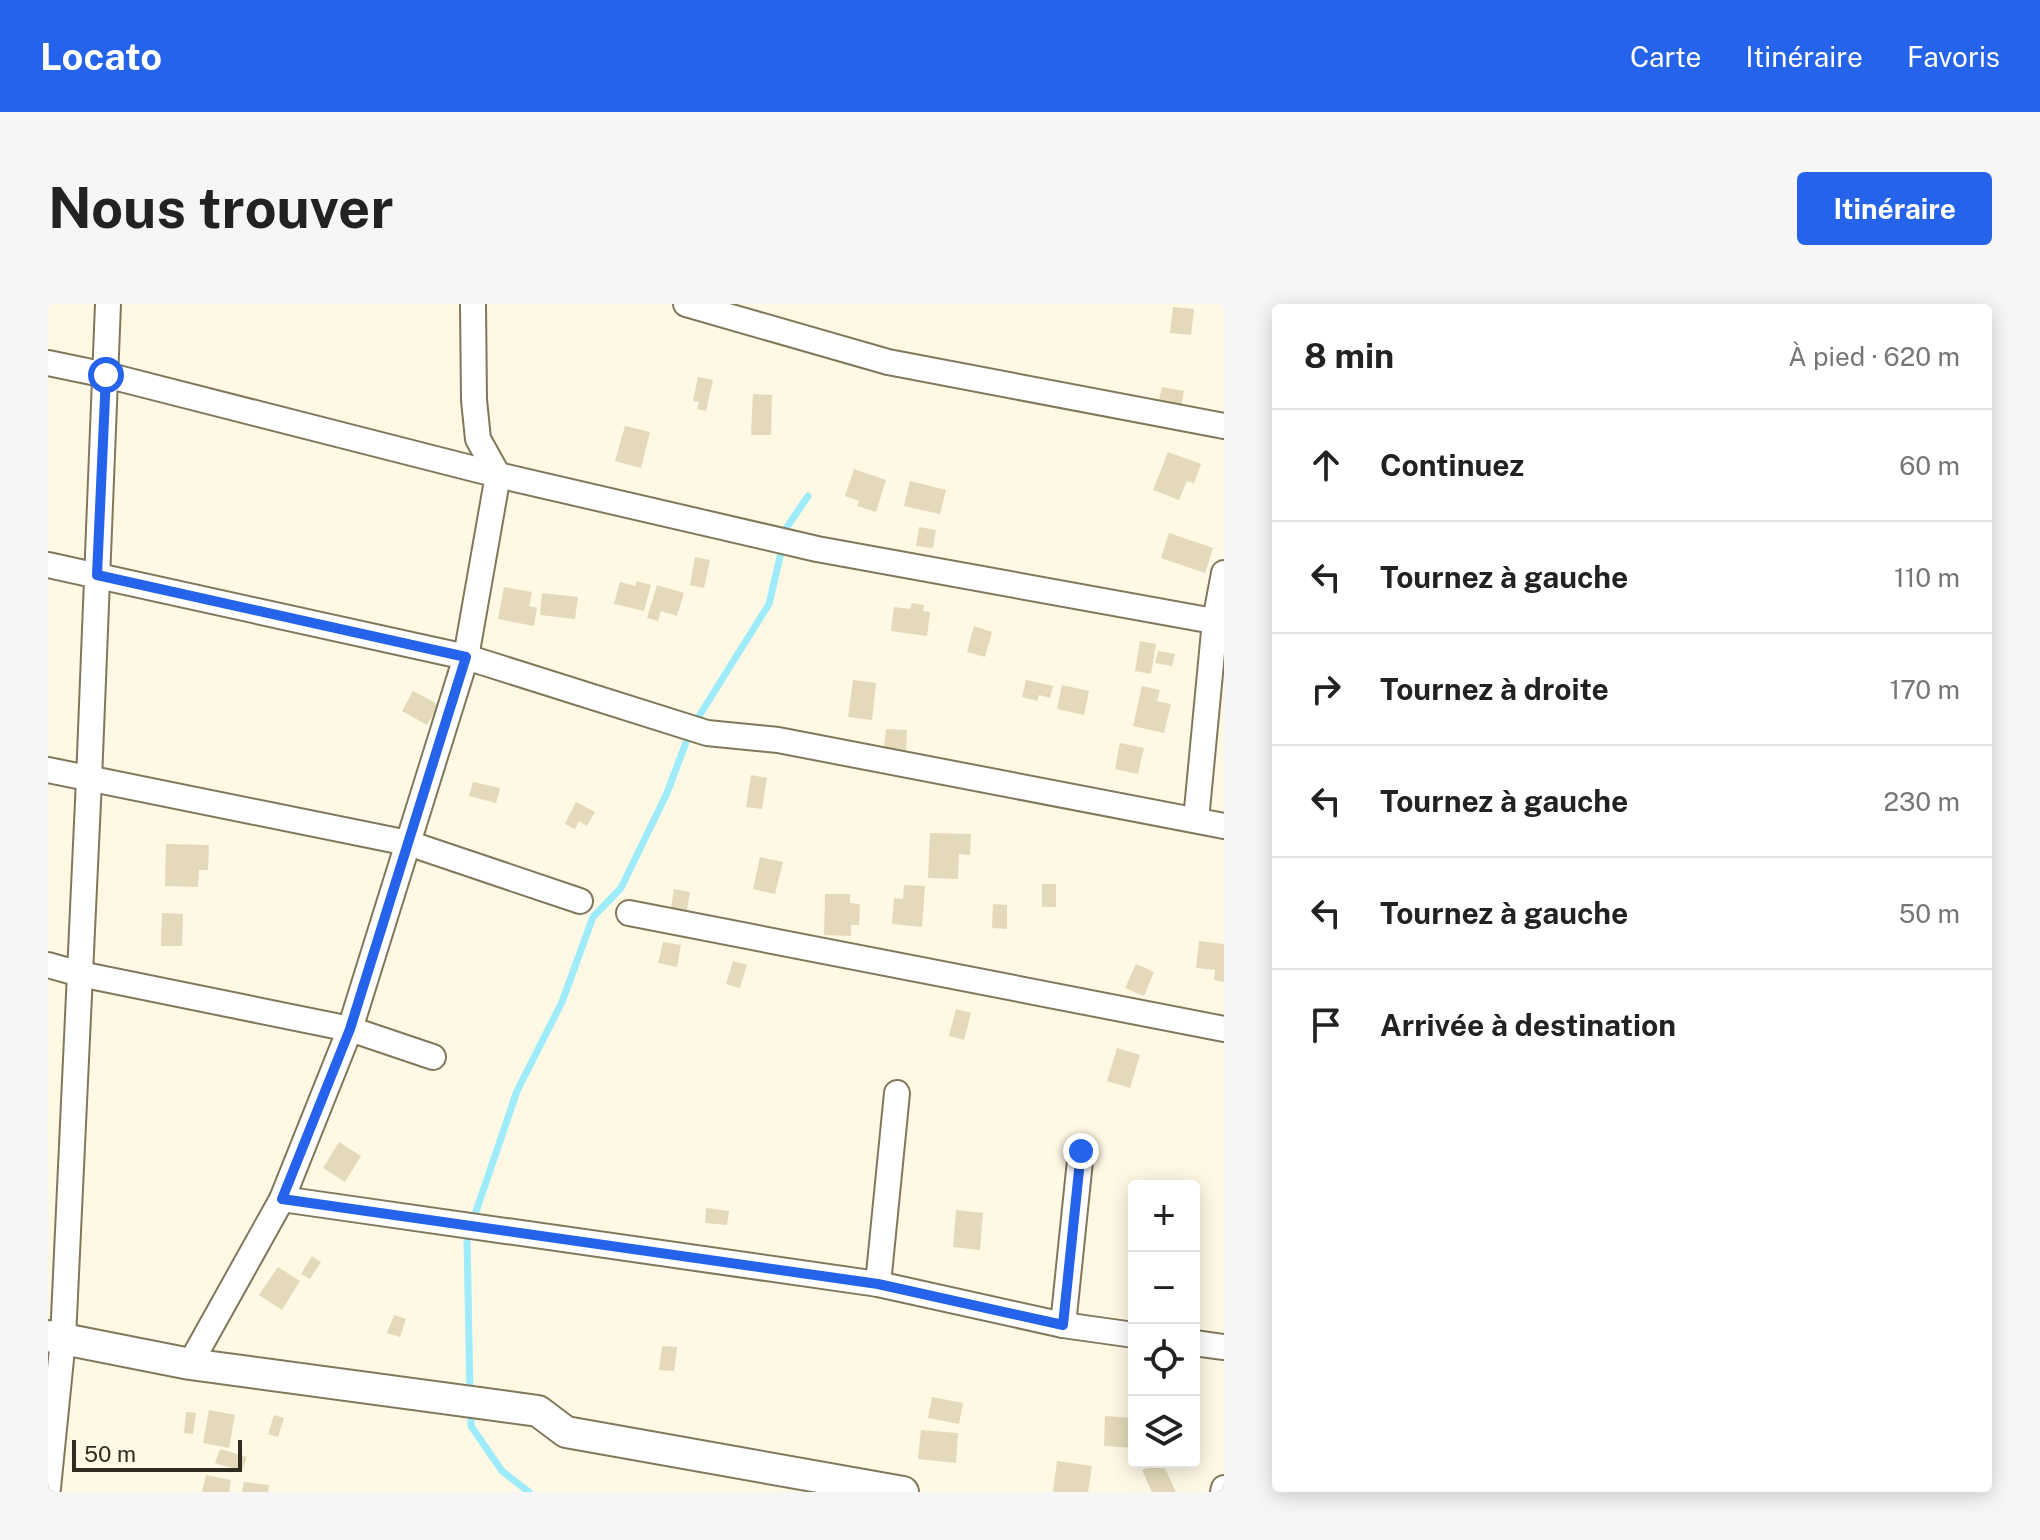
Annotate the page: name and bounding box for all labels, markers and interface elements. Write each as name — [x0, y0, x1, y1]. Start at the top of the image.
text: Locato — [40, 34, 162, 79]
text: Carte — [1630, 40, 1701, 73]
text: Itinéraire — [1745, 40, 1863, 73]
text: Favoris — [1907, 40, 2000, 73]
button: Itinéraire — [1797, 172, 1992, 245]
text: Nous trouver — [48, 175, 393, 241]
text: 8 min — [1304, 336, 1394, 376]
text: À pied · 620 m — [1788, 341, 1960, 372]
route start — [88, 357, 124, 393]
icon: ahead — [1304, 443, 1348, 487]
text: Continuez — [1380, 447, 1524, 483]
text: 60 m — [1899, 450, 1960, 481]
icon: left — [1304, 555, 1348, 599]
text: Tournez à gauche — [1380, 559, 1628, 595]
text: 110 m — [1894, 562, 1960, 593]
icon: right — [1304, 667, 1348, 711]
text: Tournez à droite — [1380, 671, 1609, 707]
text: 170 m — [1890, 674, 1960, 705]
icon: left — [1304, 779, 1348, 823]
text: Tournez à gauche — [1380, 783, 1628, 819]
text: 230 m — [1884, 786, 1960, 817]
icon: left — [1304, 891, 1348, 935]
text: Tournez à gauche — [1380, 895, 1628, 931]
text: 50 m — [1899, 898, 1960, 929]
icon: arrive — [1304, 1003, 1348, 1047]
text: Arrivée à destination — [1380, 1007, 1676, 1043]
route end — [1063, 1133, 1099, 1169]
map controls — [1128, 1180, 1200, 1468]
button: + — [1128, 1180, 1200, 1252]
button: − — [1128, 1252, 1200, 1324]
button: locate — [1128, 1324, 1200, 1396]
button: layers — [1128, 1396, 1200, 1468]
scale bar — [72, 1436, 242, 1472]
text: 50 m — [84, 1441, 136, 1467]

